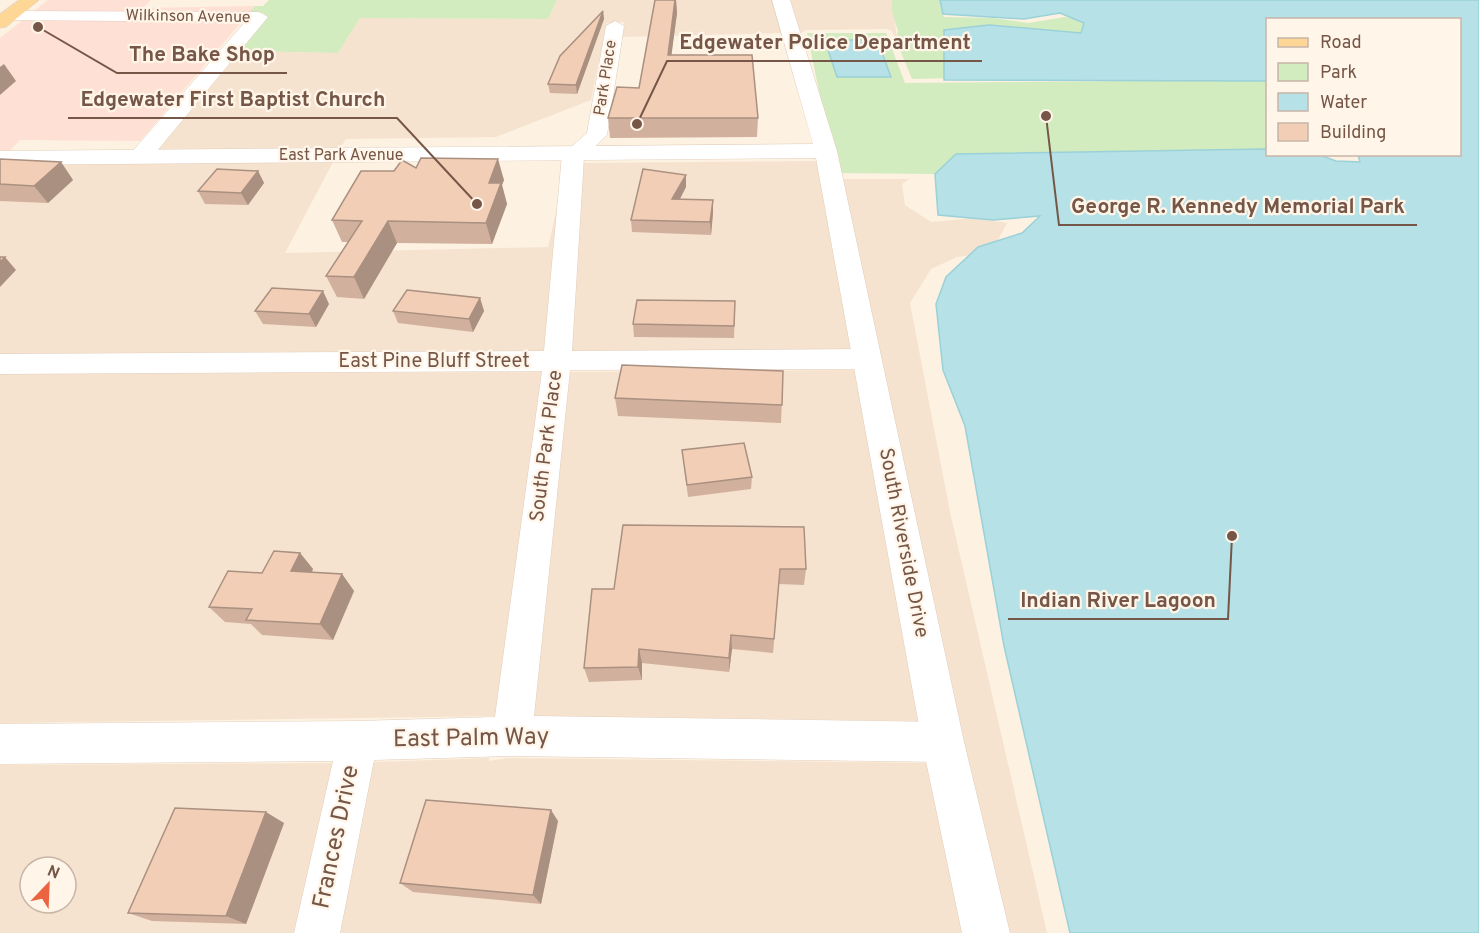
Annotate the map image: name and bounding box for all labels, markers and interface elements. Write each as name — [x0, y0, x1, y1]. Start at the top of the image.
street label: Wilkinson Avenue — [125, 6, 251, 28]
legend — [1266, 18, 1461, 156]
callout: Edgewater Police Department — [667, 22, 982, 61]
text: Edgewater Police Department — [679, 30, 971, 57]
text: Road — [1320, 32, 1362, 55]
callout: The Bake Shop — [117, 34, 287, 73]
street label: Park Place — [590, 39, 622, 117]
text: The Bake Shop — [129, 42, 275, 69]
text: Park — [1320, 62, 1357, 85]
callout: Edgewater First Baptist Church — [68, 79, 397, 118]
text: Edgewater First Baptist Church — [81, 87, 385, 114]
text: Water — [1320, 92, 1367, 115]
text: Building — [1320, 122, 1386, 145]
street label: East Park Avenue — [279, 146, 403, 166]
callout: George R. Kennedy Memorial Park — [1059, 186, 1417, 225]
text: George R. Kennedy Memorial Park — [1071, 194, 1405, 221]
street label: East Pine Bluff Street — [338, 349, 530, 375]
street label: South Park Place — [525, 369, 569, 523]
street label: South Riverside Drive — [872, 446, 934, 640]
callout: Indian River Lagoon — [1008, 580, 1228, 619]
text: Indian River Lagoon — [1020, 588, 1216, 615]
street label: East Palm Way — [393, 723, 549, 755]
street label: Frances Drive — [307, 762, 367, 912]
north arrow — [18, 855, 78, 915]
text: N — [44, 862, 62, 884]

